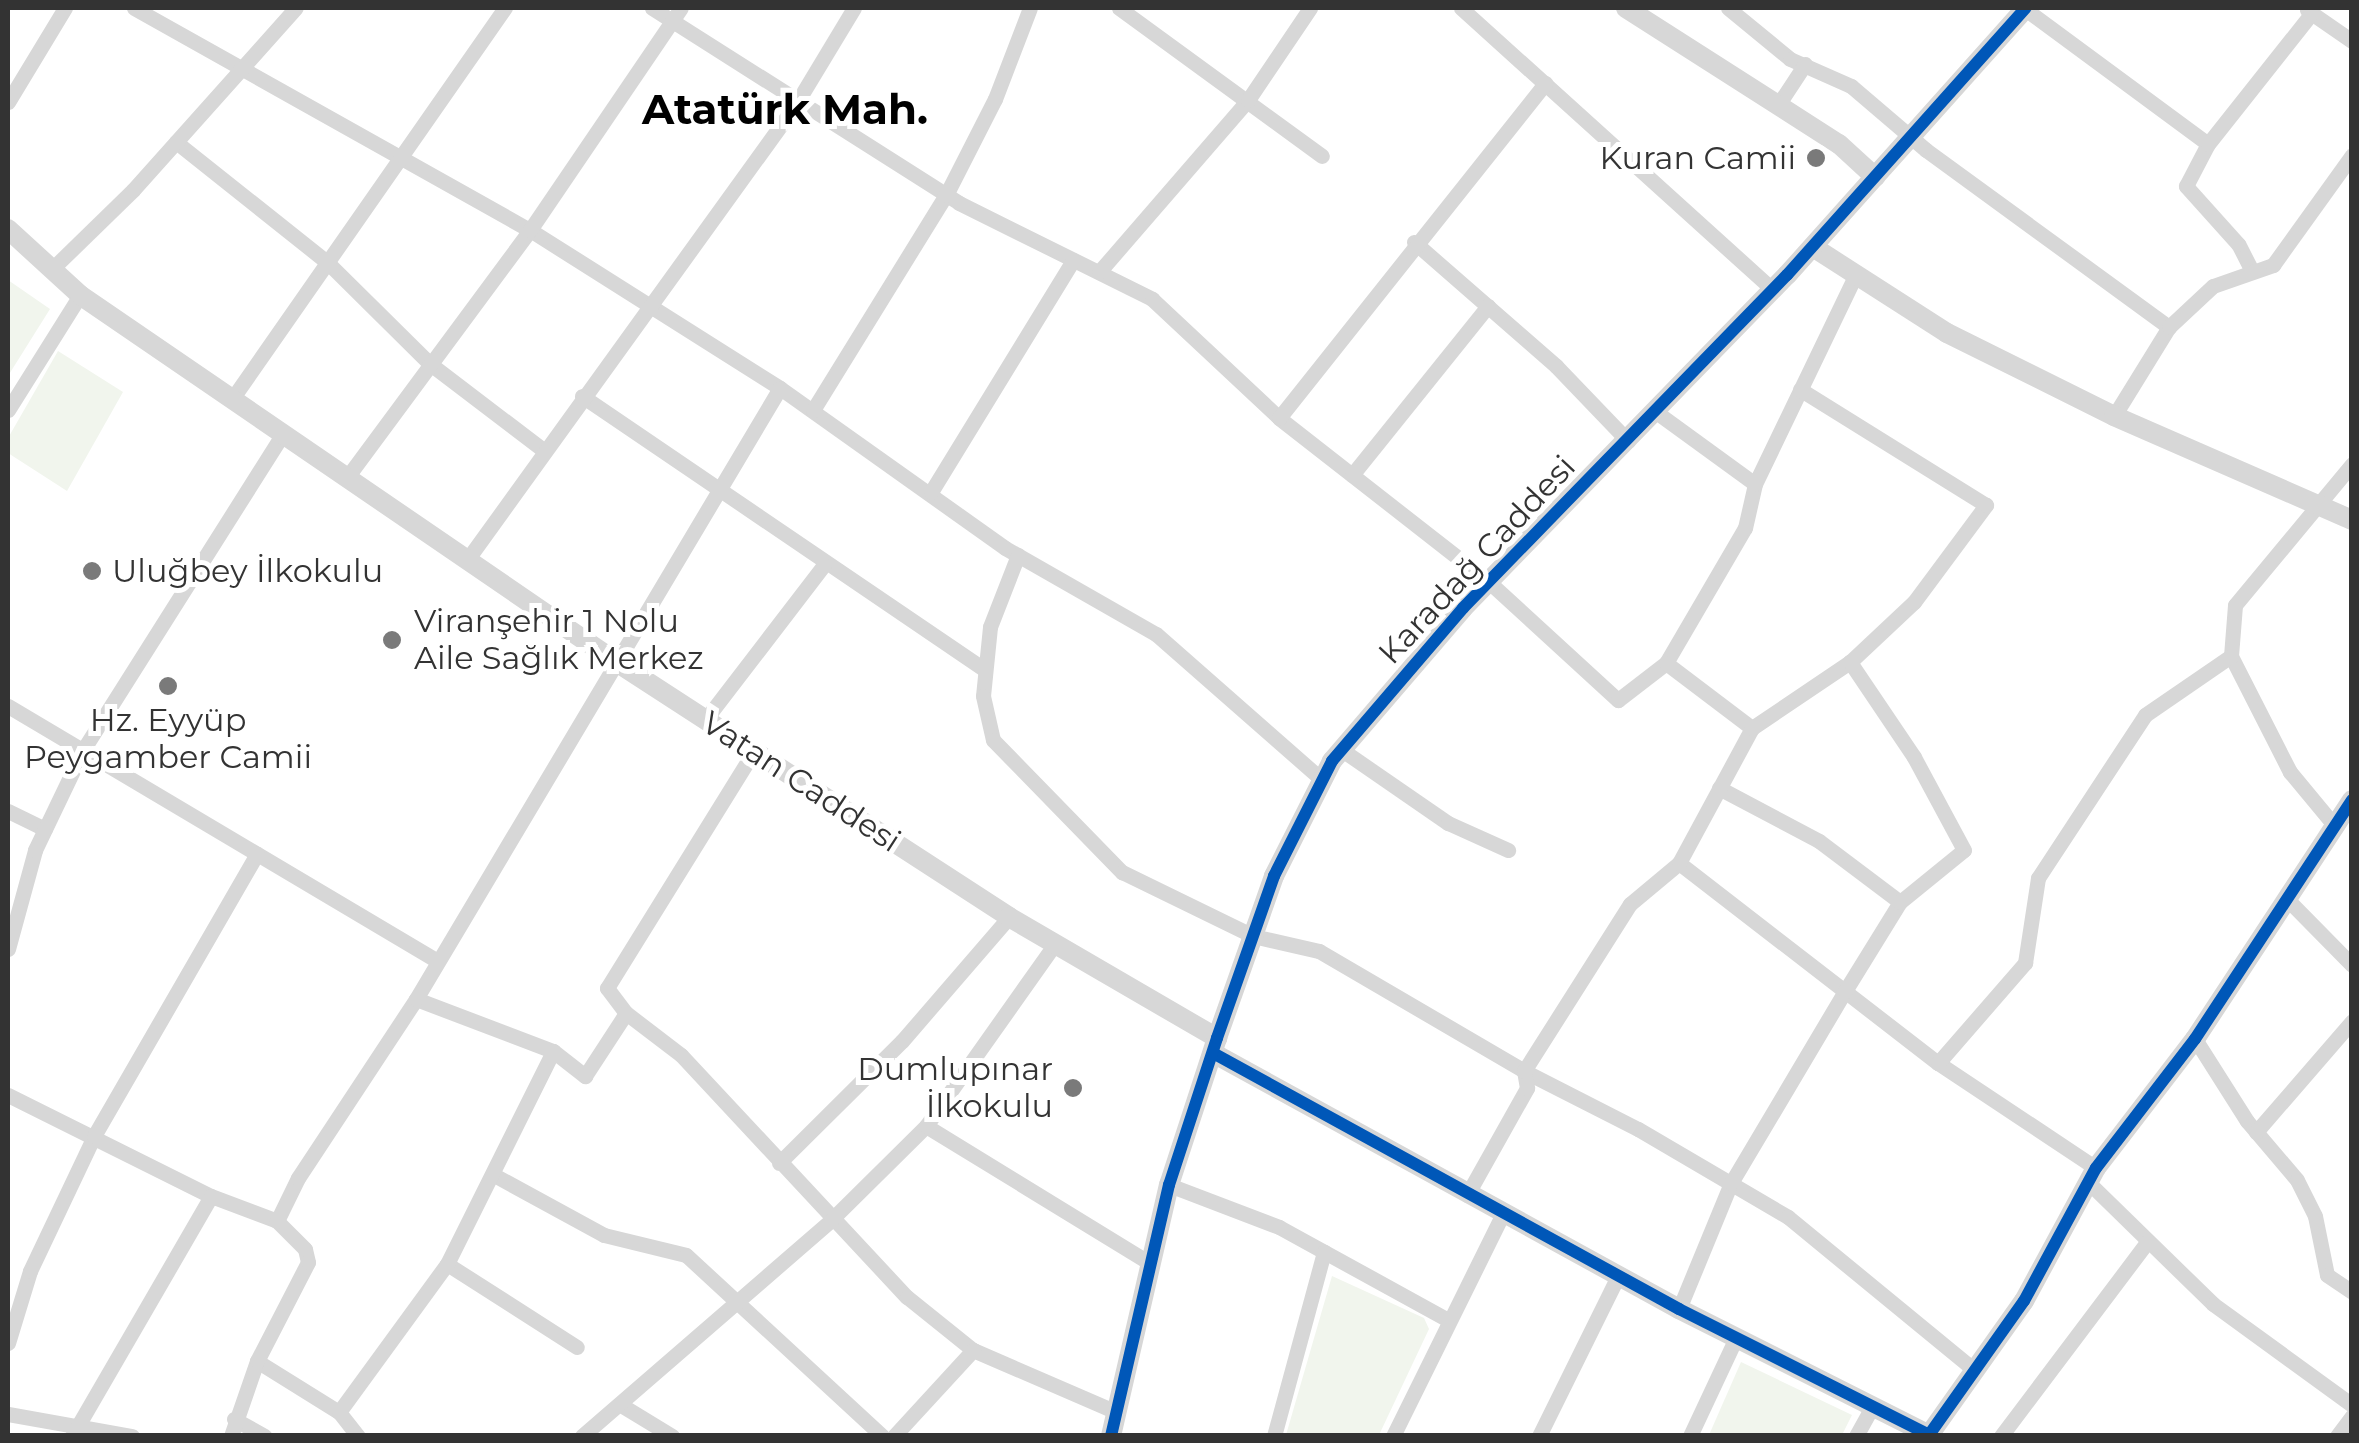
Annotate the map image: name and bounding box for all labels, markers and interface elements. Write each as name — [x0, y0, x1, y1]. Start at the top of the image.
district label: Atatürk Mah. — [642, 84, 928, 134]
place label: Kuran Camii — [1599, 139, 1796, 177]
marker: Kuran Camii — [1805, 147, 1827, 169]
street label: Karadağ Caddesi — [1371, 448, 1583, 672]
place label: Uluğbey İlkokulu — [112, 552, 383, 590]
marker: Uluğbey İlkokulu — [81, 560, 103, 582]
place label: Viranşehir 1 Nolu Aile Sağlık Merkez — [414, 603, 704, 678]
marker: Viranşehir 1 Nolu Aile Sağlık Merkez — [379, 627, 405, 653]
marker: Hz. Eyyüp Peygamber Camii — [157, 675, 179, 697]
place label: Hz. Eyyüp Peygamber Camii — [24, 702, 312, 777]
street label: Vatan Caddesi — [695, 704, 907, 860]
place label: Dumlupınar İlkokulu — [857, 1051, 1053, 1126]
marker: Dumlupınar İlkokulu — [1062, 1077, 1084, 1099]

